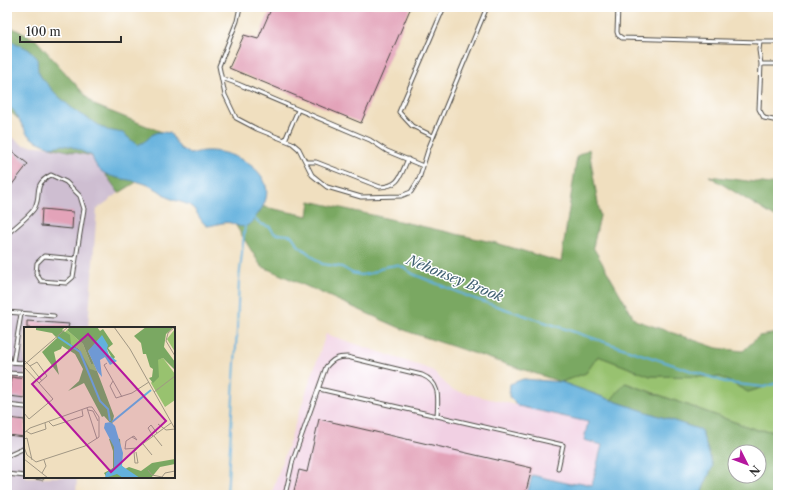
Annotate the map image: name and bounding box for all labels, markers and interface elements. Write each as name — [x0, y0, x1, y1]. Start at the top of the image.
scale bar — [20, 18, 121, 44]
text: 100 m — [26, 24, 61, 39]
water label: Nehonsey Brook — [403, 250, 507, 306]
inset map — [24, 327, 175, 478]
north arrow — [727, 444, 767, 484]
text: N — [746, 462, 763, 479]

